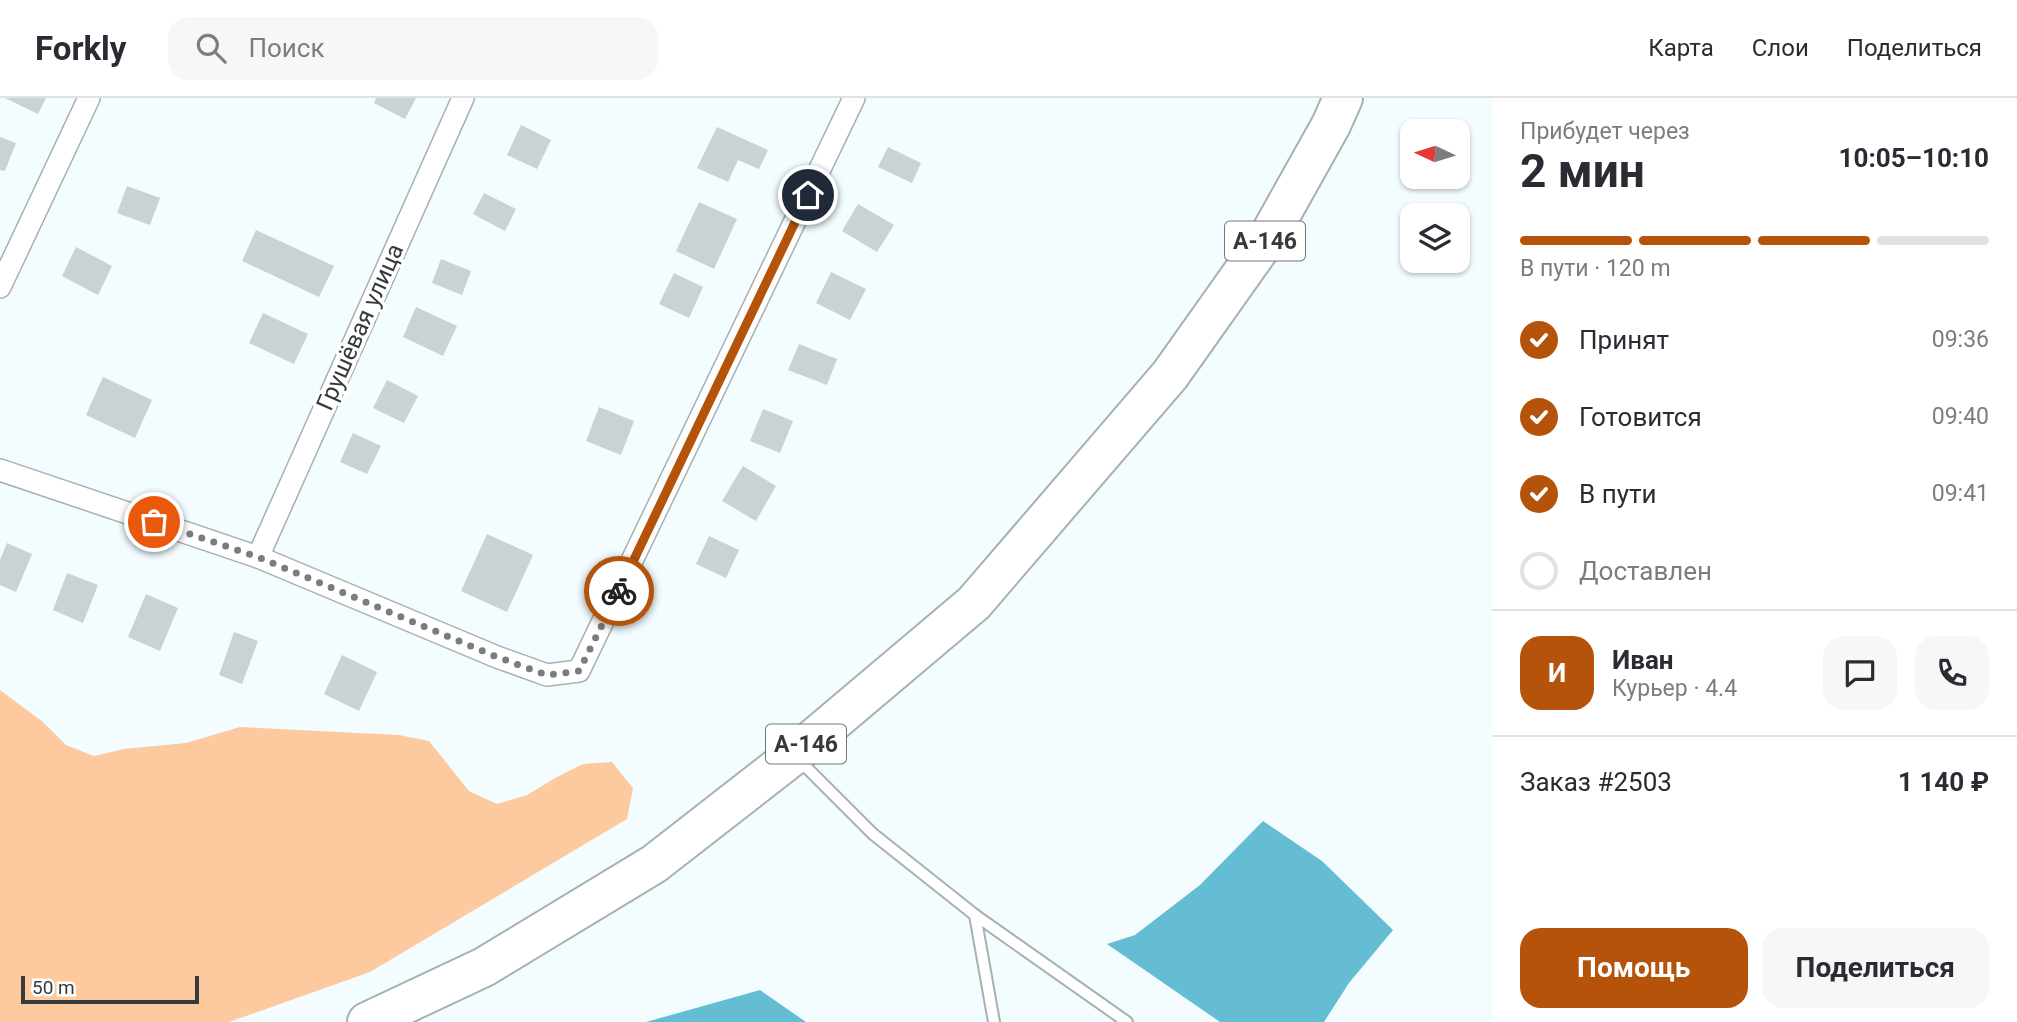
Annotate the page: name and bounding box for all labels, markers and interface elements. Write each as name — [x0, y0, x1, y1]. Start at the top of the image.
search box — [168, 17, 658, 80]
text: Forkly — [35, 29, 126, 68]
icon: search — [192, 29, 230, 67]
text: Поиск — [248, 33, 325, 63]
text: Карта — [1648, 34, 1714, 62]
text: Слои — [1752, 34, 1809, 62]
text: Поделиться — [1847, 34, 1982, 62]
text: Прибудет через — [1520, 118, 1690, 145]
north arrow — [1400, 119, 1470, 189]
map controls — [1400, 119, 1470, 273]
text: 10:05–10:10 — [1839, 143, 1989, 173]
text: 2 мин — [1520, 144, 1645, 198]
pin — [778, 165, 838, 225]
icon: home — [789, 176, 827, 214]
button: layers — [1400, 203, 1470, 273]
road number: А-146 — [1225, 222, 1305, 260]
street label: Грушёвая улица — [311, 239, 409, 415]
text: В пути · 120 m — [1520, 255, 1671, 282]
icon: check — [1520, 321, 1558, 359]
text: Принят — [1579, 325, 1669, 355]
text: 09:36 — [1932, 326, 1989, 353]
icon: check — [1520, 398, 1558, 436]
text: Готовится — [1579, 402, 1702, 432]
text: 09:40 — [1932, 403, 1989, 430]
icon: check — [1520, 475, 1558, 513]
text: В пути — [1579, 479, 1656, 509]
text: 09:41 — [1932, 480, 1989, 507]
pin — [124, 492, 184, 552]
icon: bag — [135, 503, 173, 541]
courier — [584, 556, 654, 626]
text: Доставлен — [1579, 556, 1712, 586]
icon: bike — [600, 572, 638, 610]
button: chat — [1823, 636, 1897, 710]
button: phone — [1915, 636, 1989, 710]
text: Иван — [1612, 645, 1674, 675]
text: И — [1548, 658, 1566, 688]
text: Курьер · 4.4 — [1612, 675, 1737, 702]
road number: А-146 — [766, 724, 846, 764]
text: Заказ #2503 — [1520, 767, 1672, 797]
text: 1 140 ₽ — [1898, 767, 1989, 797]
button: Помощь — [1520, 928, 1748, 1008]
button: Поделиться — [1762, 928, 1989, 1008]
scale bar — [21, 973, 200, 1005]
text: 50 m — [32, 976, 75, 999]

